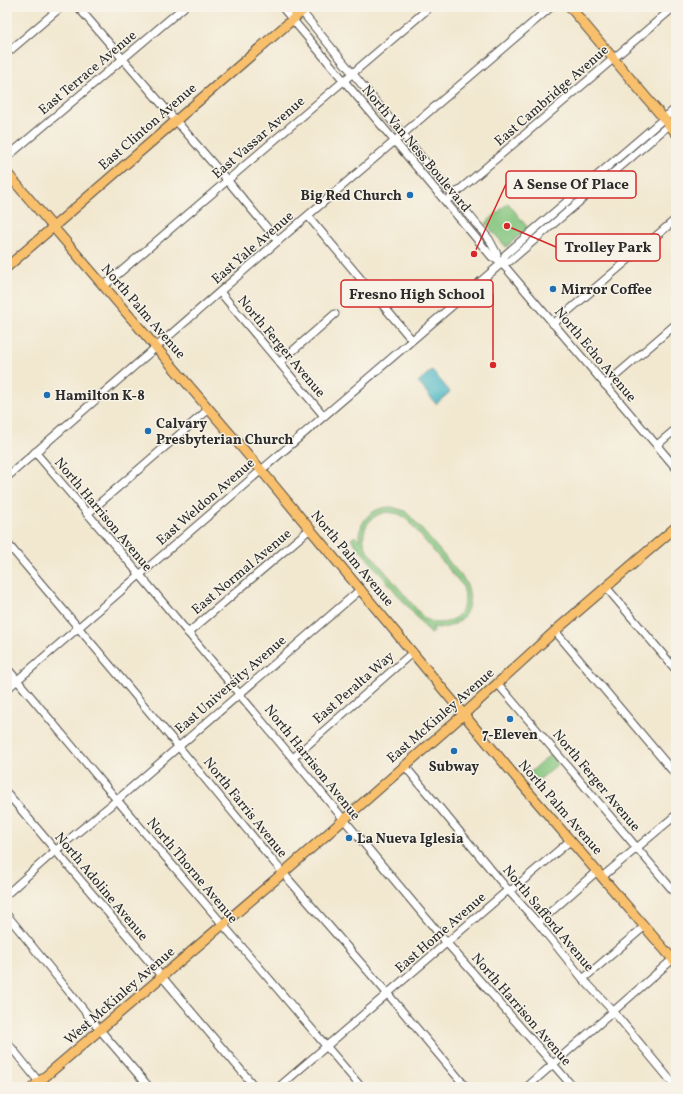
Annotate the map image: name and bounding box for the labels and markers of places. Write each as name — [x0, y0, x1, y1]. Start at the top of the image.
callout: A Sense Of Place — [506, 171, 636, 198]
place label: Big Red Church — [301, 187, 402, 206]
marker: Big Red Church — [405, 190, 415, 200]
callout: Trolley Park — [556, 234, 660, 261]
callout: Fresno High School — [341, 280, 493, 307]
place label: Mirror Coffee — [561, 281, 652, 300]
marker: Mirror Coffee — [548, 284, 558, 294]
place label: Hamilton K-8 — [55, 387, 145, 406]
marker: Hamilton K-8 — [42, 390, 52, 400]
place label: Calvary Presbyterian Church — [156, 415, 293, 450]
marker: Calvary Presbyterian Church — [143, 426, 153, 436]
marker: 7-Eleven — [505, 714, 515, 724]
place label: 7-Eleven — [482, 726, 538, 745]
marker: Subway — [449, 746, 459, 756]
place label: Subway — [429, 758, 479, 777]
place label: La Nueva Iglesia — [357, 830, 464, 849]
marker: La Nueva Iglesia — [344, 833, 354, 843]

